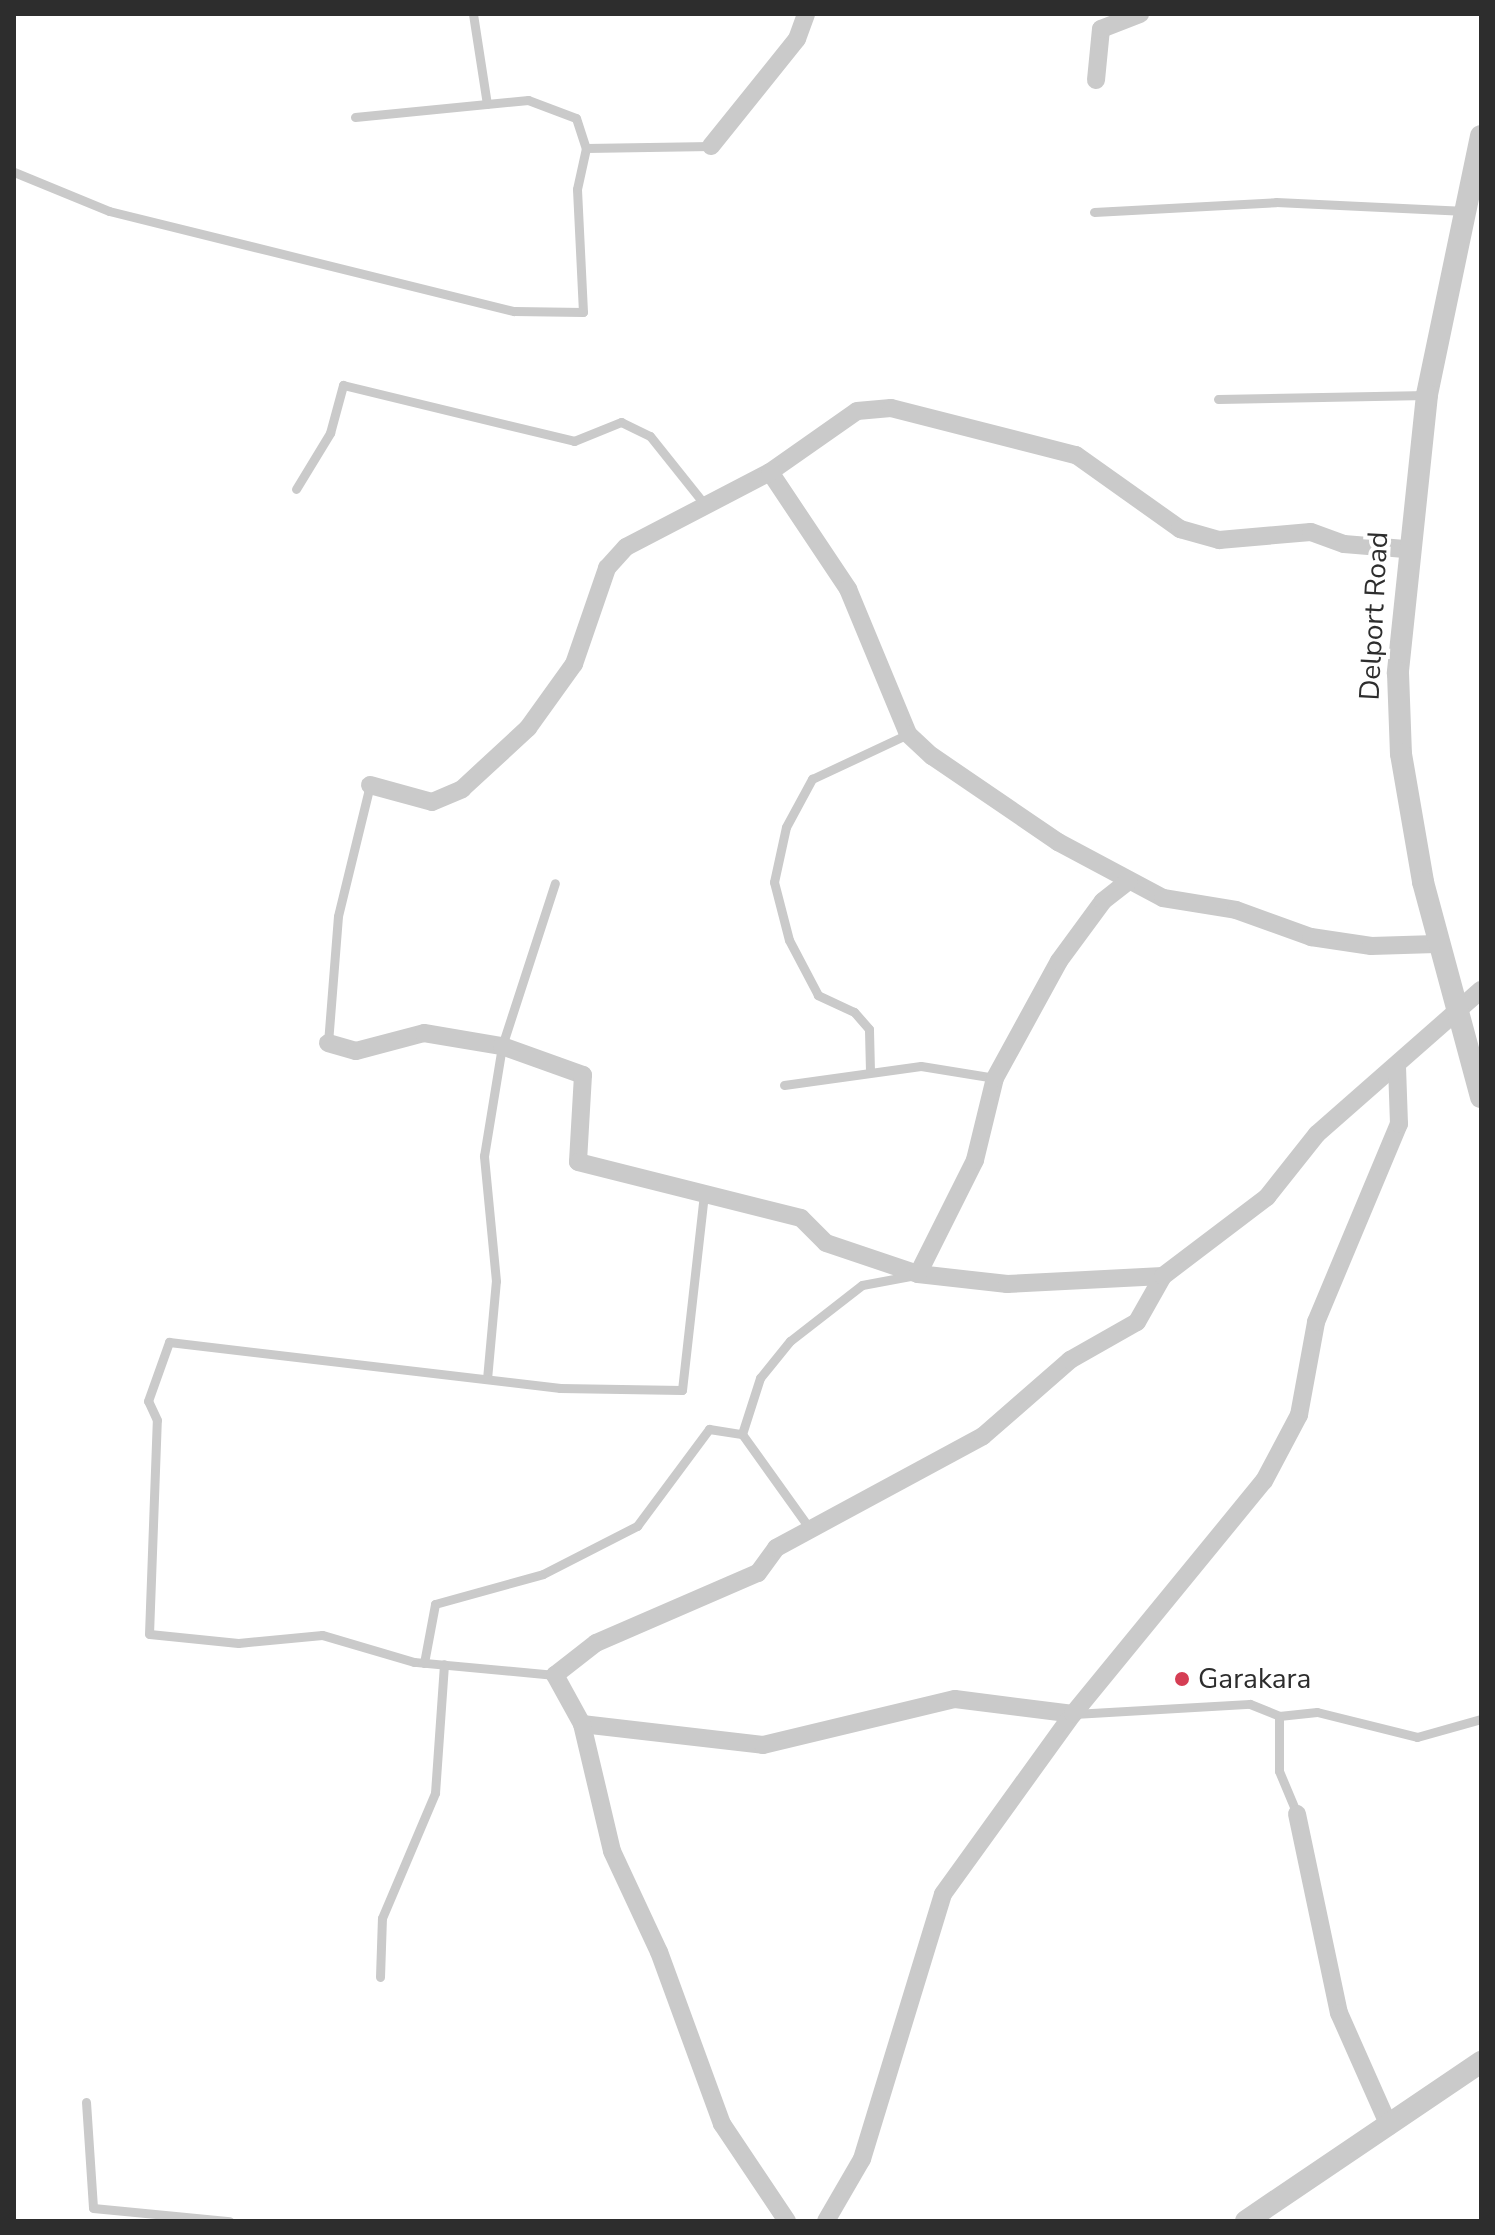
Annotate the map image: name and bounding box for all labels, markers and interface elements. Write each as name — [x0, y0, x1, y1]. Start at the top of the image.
street label: Delport Road — [1353, 531, 1395, 701]
place label: Garakara — [1198, 1662, 1311, 1696]
marker: Garakara — [1173, 1670, 1191, 1688]

